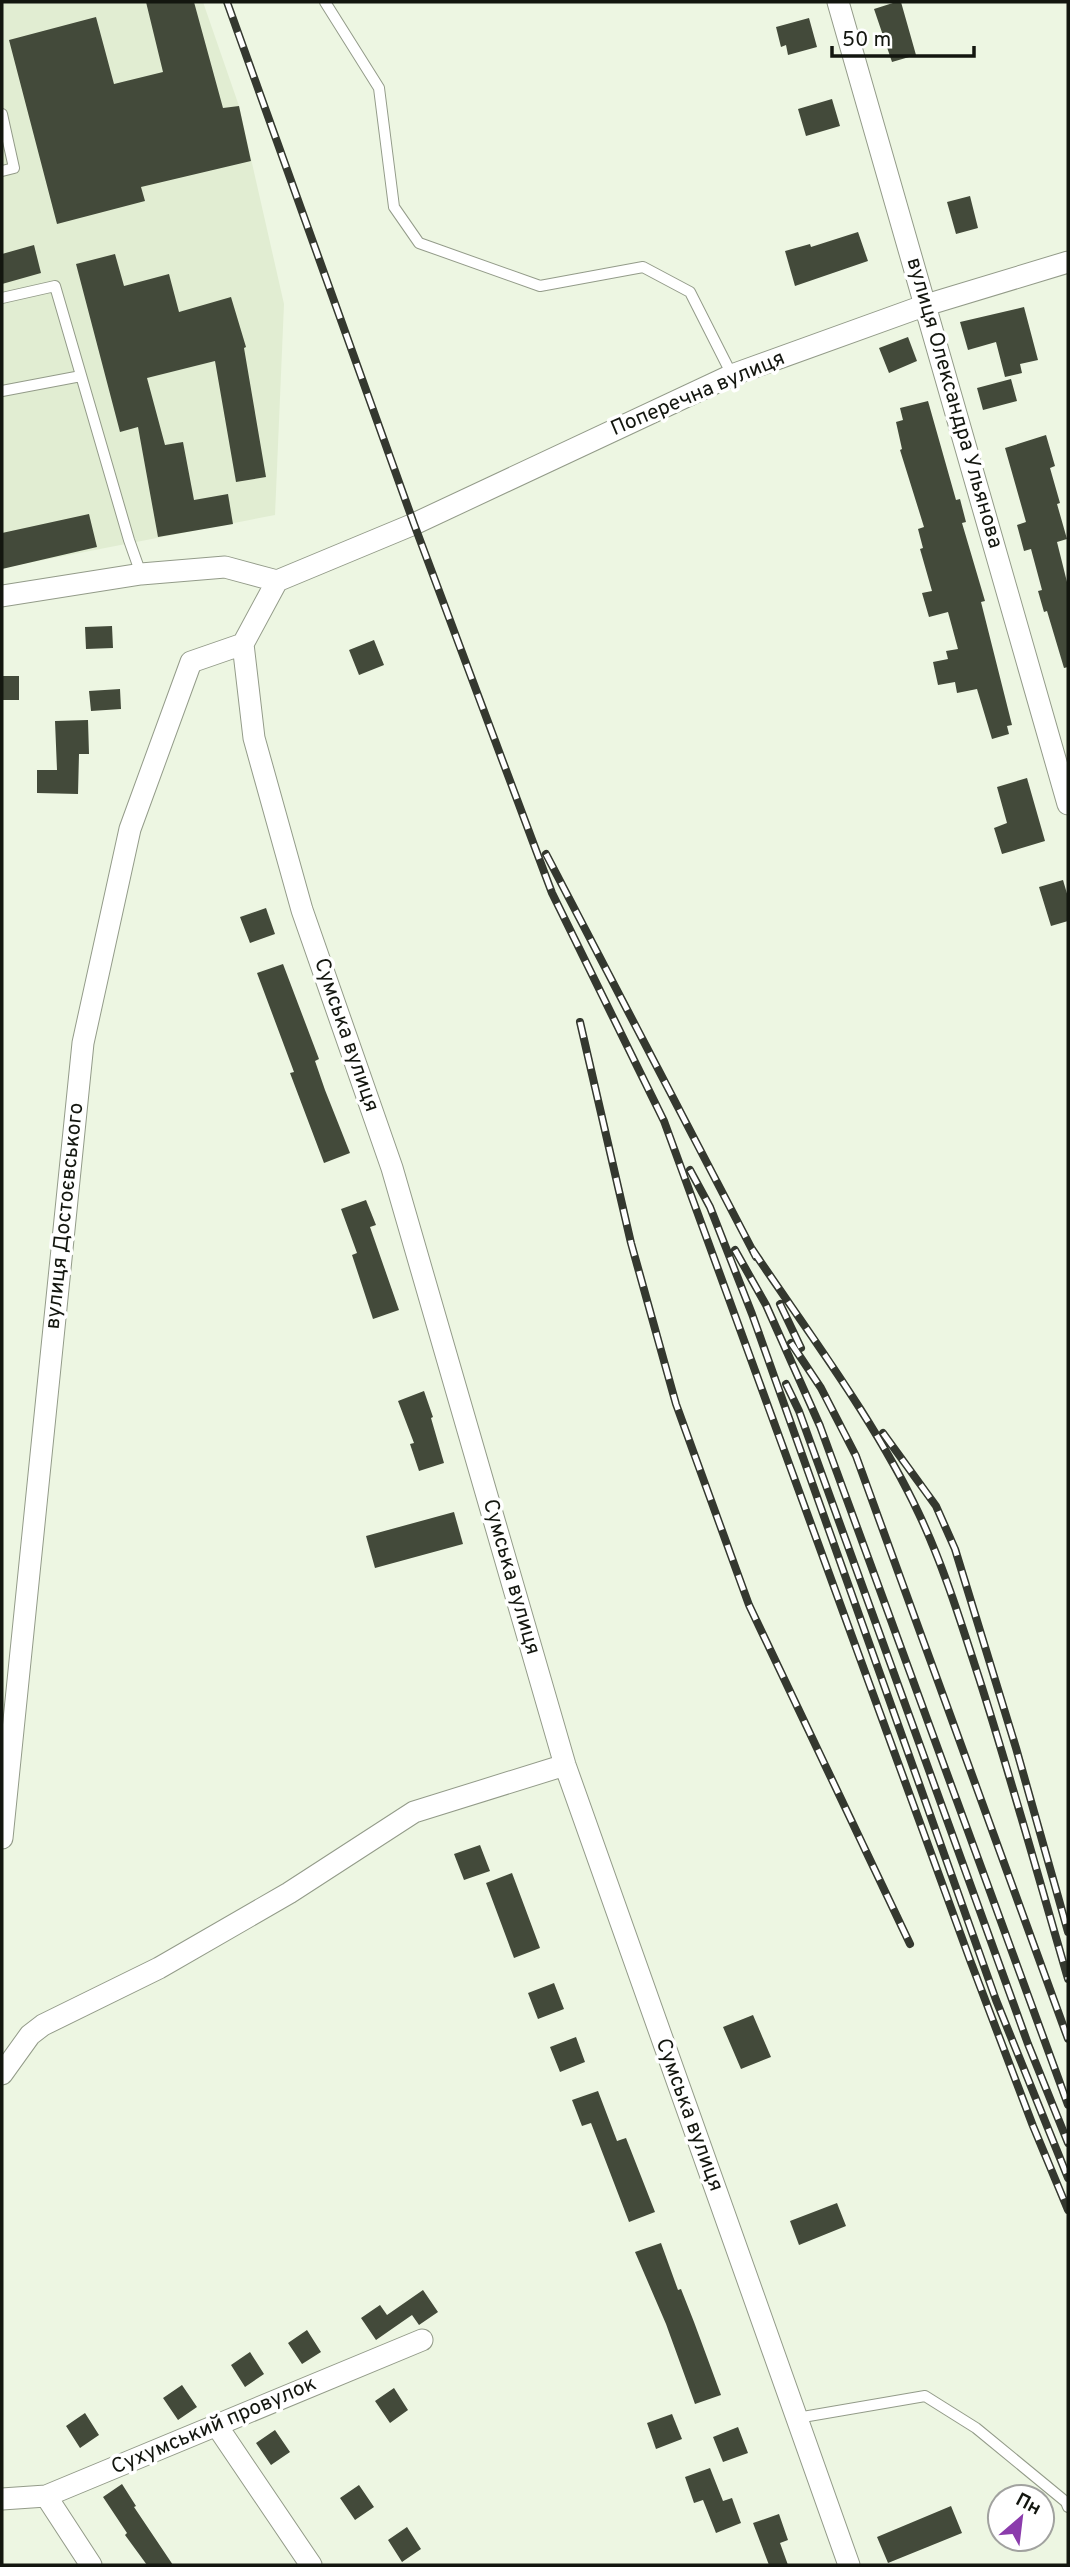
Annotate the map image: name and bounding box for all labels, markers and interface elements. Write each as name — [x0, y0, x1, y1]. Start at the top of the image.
scale bar — [832, 14, 974, 58]
text: 50 m — [842, 27, 891, 54]
street label: вулиця Олександра Ульянова — [900, 255, 1008, 551]
street label: Поперечна вулиця — [607, 345, 789, 443]
street label: Сумська вулиця — [307, 955, 385, 1115]
street label: вулиця Достоєвського — [40, 1101, 90, 1331]
street label: Сумська вулиця — [476, 1496, 546, 1658]
street label: Сумська вулиця — [649, 2035, 729, 2195]
street label: Сухумський провулок — [107, 2371, 321, 2481]
north arrow — [986, 2483, 1056, 2553]
text: Пн — [1011, 2488, 1045, 2521]

